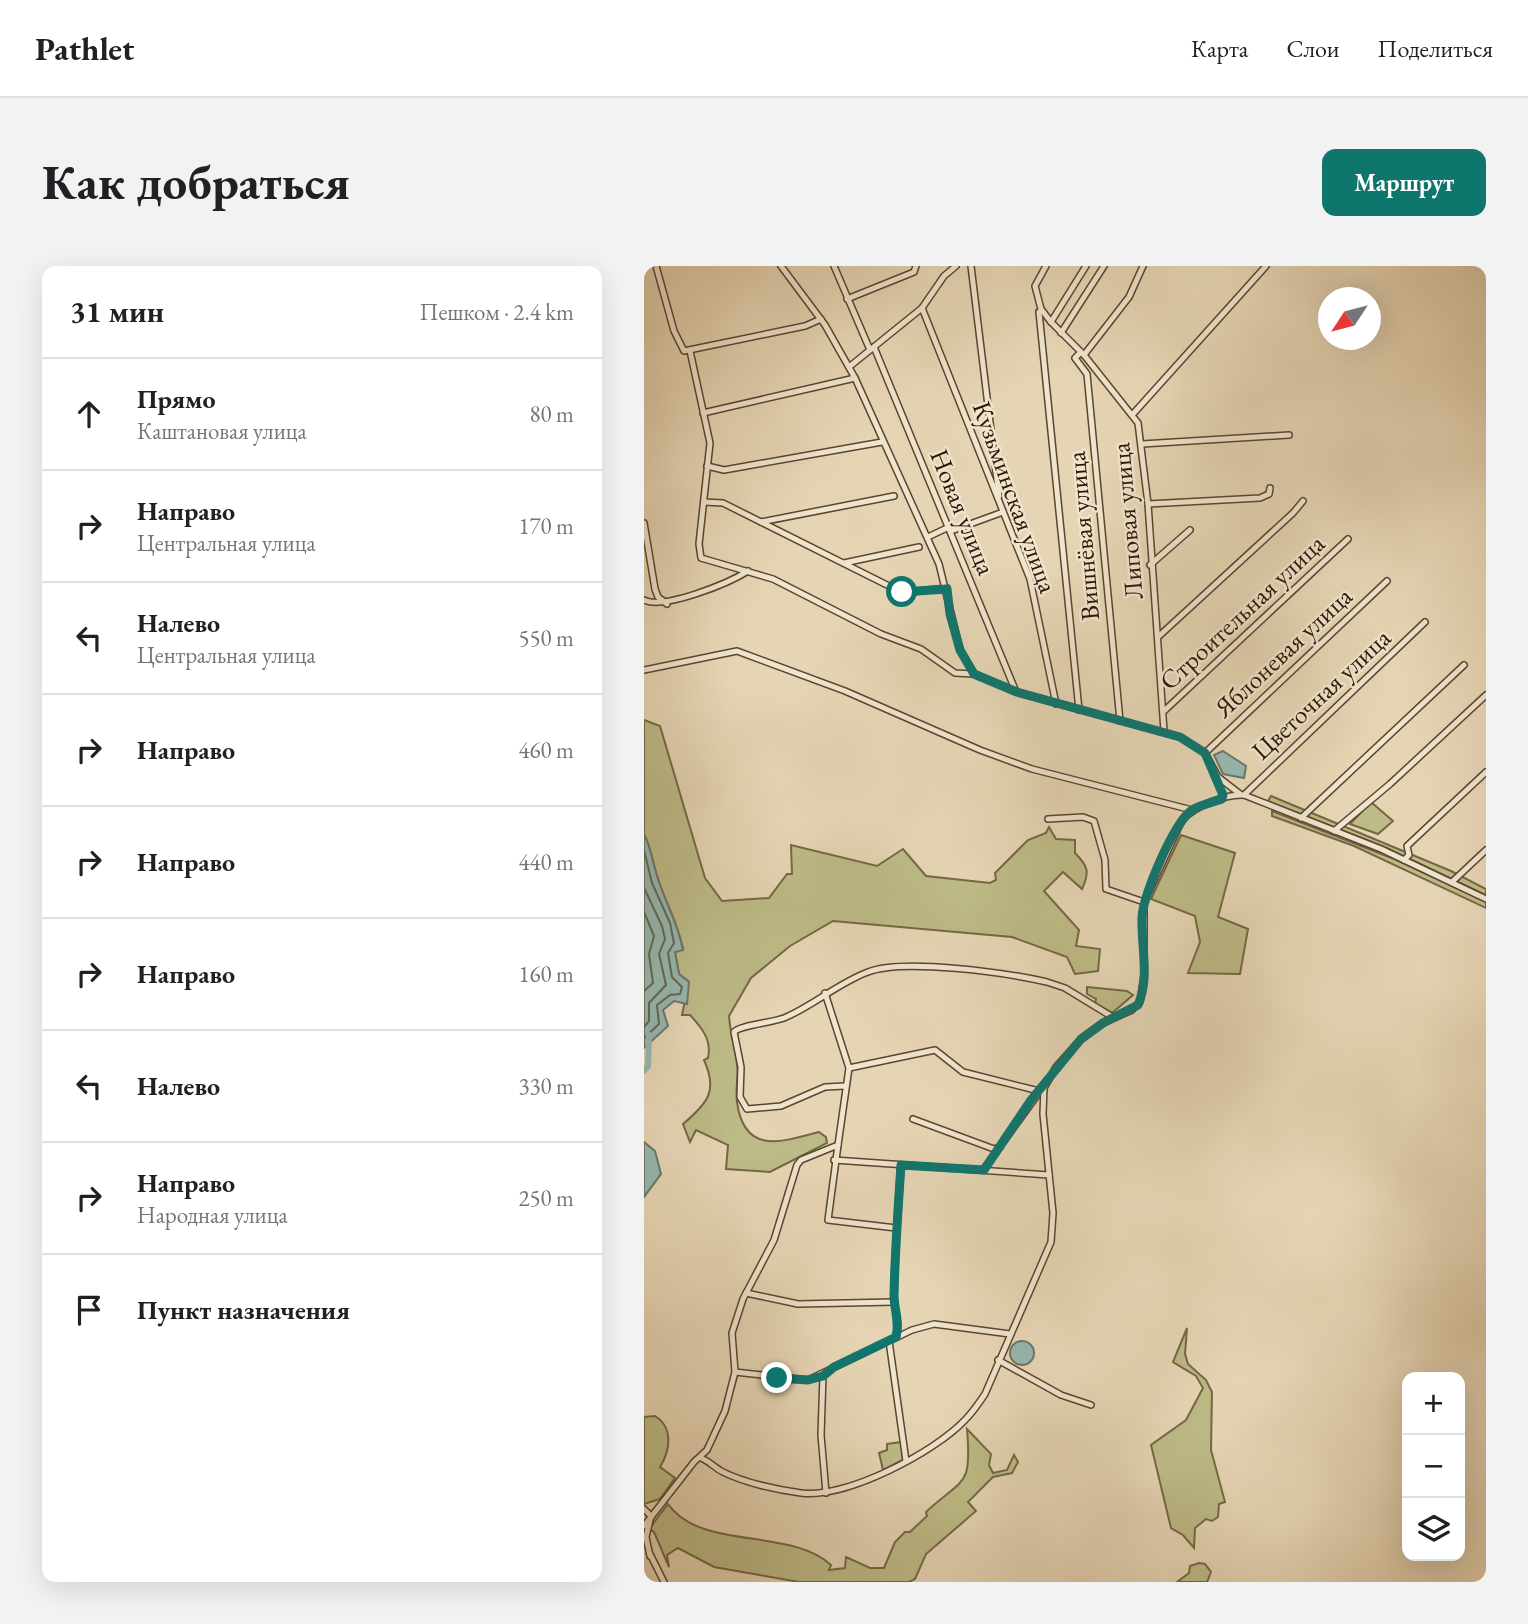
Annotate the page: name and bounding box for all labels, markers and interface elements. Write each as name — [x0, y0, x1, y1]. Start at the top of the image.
text: Pathlet — [35, 27, 134, 70]
text: Карта — [1191, 33, 1248, 64]
text: Слои — [1286, 33, 1340, 64]
text: Поделиться — [1378, 33, 1493, 64]
button: Маршрут — [1322, 149, 1486, 216]
text: Как добраться — [42, 150, 350, 214]
north arrow — [1318, 287, 1381, 350]
text: 31 мин — [70, 292, 164, 331]
text: Пешком · 2.4 km — [420, 297, 574, 327]
text: Прямо — [137, 382, 216, 416]
icon: ahead — [70, 395, 108, 433]
street label: Кузьминская улица — [965, 397, 1066, 598]
text: 80 m — [529, 399, 574, 429]
text: Каштановая улица — [137, 416, 307, 446]
street label: Липовая улица — [1103, 441, 1151, 601]
street label: Новая улица — [922, 444, 1004, 581]
street label: Вишнёвая улица — [1059, 449, 1107, 622]
text: Направо — [137, 494, 235, 528]
icon: right — [70, 507, 108, 545]
text: 170 m — [518, 511, 574, 541]
street label: Строительная улица — [1152, 526, 1332, 697]
text: Центральная улица — [137, 528, 316, 558]
route start — [886, 576, 917, 607]
street label: Яблоневая улица — [1206, 579, 1360, 725]
text: Налево — [137, 606, 220, 640]
icon: left — [70, 619, 108, 657]
street label: Цветочная улица — [1244, 620, 1398, 767]
text: 550 m — [518, 623, 574, 653]
text: Центральная улица — [137, 640, 316, 670]
icon: right — [70, 731, 108, 769]
text: Направо — [137, 733, 235, 767]
text: 460 m — [518, 735, 574, 765]
icon: right — [70, 843, 108, 881]
text: Направо — [137, 845, 235, 879]
text: 440 m — [518, 847, 574, 877]
icon: right — [70, 955, 108, 993]
text: Направо — [137, 957, 235, 991]
text: 160 m — [518, 959, 574, 989]
icon: left — [70, 1067, 108, 1105]
text: Налево — [137, 1069, 220, 1103]
text: 330 m — [518, 1071, 574, 1101]
text: Направо — [137, 1166, 235, 1200]
icon: right — [70, 1179, 108, 1217]
text: 250 m — [518, 1183, 574, 1213]
text: Народная улица — [137, 1200, 288, 1230]
icon: arrive — [70, 1291, 108, 1329]
text: Пункт назначения — [137, 1293, 350, 1327]
route end — [761, 1362, 792, 1393]
map controls — [1402, 1372, 1465, 1561]
button: + — [1402, 1372, 1465, 1435]
button: − — [1402, 1435, 1465, 1498]
button: layers — [1402, 1498, 1465, 1561]

